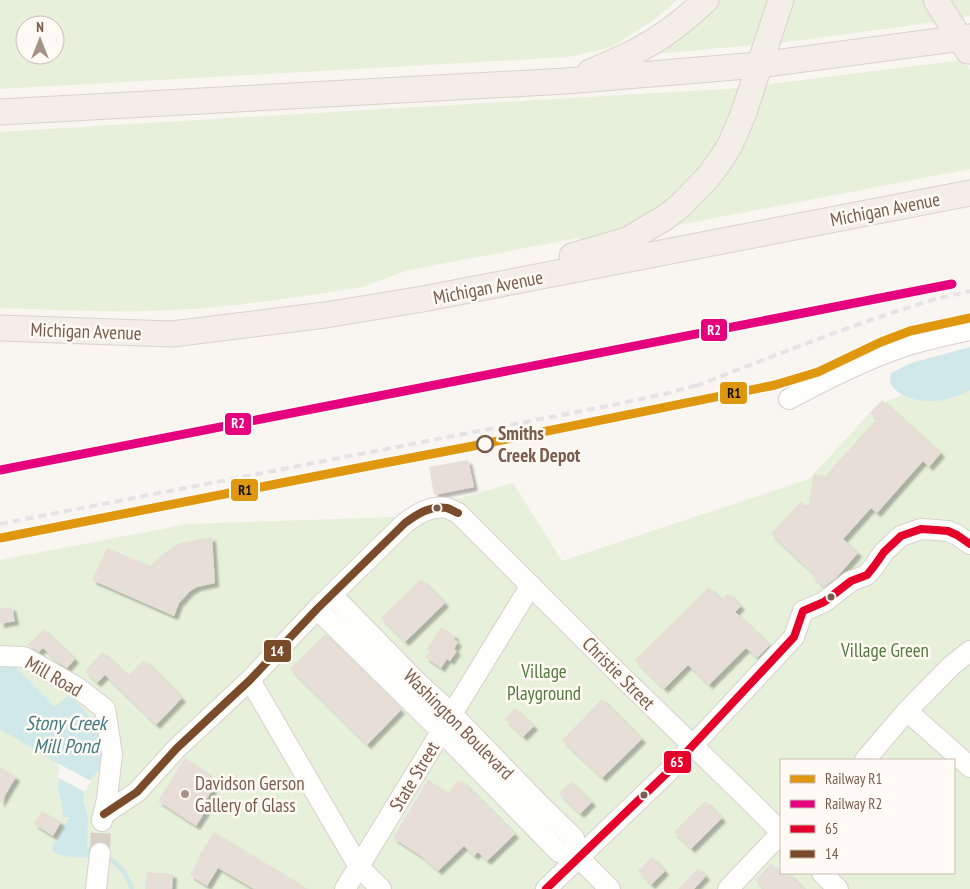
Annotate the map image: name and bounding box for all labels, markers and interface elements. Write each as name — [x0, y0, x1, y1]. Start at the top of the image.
north arrow — [15, 15, 65, 65]
text: N — [36, 18, 44, 36]
street label: Michigan Avenue — [828, 187, 942, 231]
street label: Michigan Avenue — [431, 265, 545, 309]
street label: Michigan Avenue — [30, 317, 142, 345]
line badge: R2 — [700, 318, 728, 342]
text: R2 — [707, 321, 721, 339]
line badge: R1 — [719, 381, 748, 405]
text: R1 — [727, 384, 741, 402]
line badge: R2 — [224, 412, 252, 436]
text: R2 — [231, 414, 245, 432]
place label: Smiths Creek Depot — [498, 421, 581, 467]
marker: Smiths Creek Depot — [476, 435, 494, 453]
line badge: R1 — [230, 478, 259, 502]
text: R1 — [238, 481, 252, 499]
unlabelled marker — [432, 503, 442, 513]
unlabelled marker — [826, 592, 836, 602]
street label: Christie Street — [578, 632, 661, 715]
park label: Village Green — [840, 638, 929, 662]
line badge: 14 — [263, 639, 292, 663]
text: 14 — [270, 642, 284, 660]
street label: Mill Road — [21, 650, 87, 702]
park label: Village Playground — [507, 659, 581, 705]
street label: Washington Boulevard — [399, 664, 519, 784]
water label: Stony Creek Mill Pond — [26, 710, 109, 759]
street label: State Street — [384, 736, 445, 815]
line badge: 65 — [663, 750, 692, 774]
text: 65 — [670, 753, 684, 771]
legend — [780, 759, 955, 874]
text: Railway R1 — [825, 769, 882, 788]
place label: Davidson Gerson Gallery of Glass — [195, 771, 305, 817]
marker: Davidson Gerson Gallery of Glass — [179, 788, 191, 800]
unlabelled marker — [639, 790, 649, 800]
text: Railway R2 — [825, 794, 882, 813]
text: 65 — [825, 819, 839, 838]
text: 14 — [825, 844, 839, 863]

